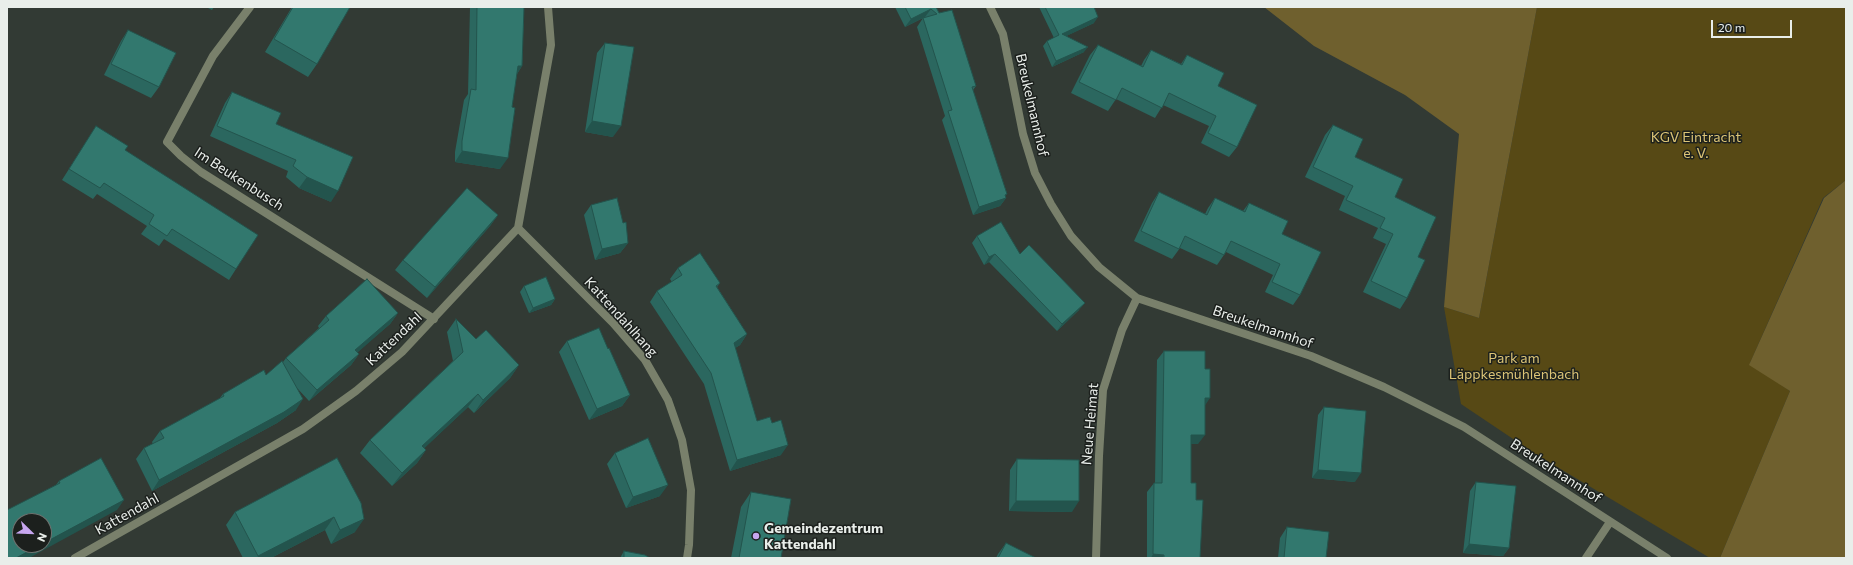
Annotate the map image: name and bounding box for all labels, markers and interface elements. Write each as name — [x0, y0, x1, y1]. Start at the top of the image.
scale bar — [1713, 12, 1794, 38]
text: 20 m — [1718, 20, 1745, 34]
street label: Breukelmannhof — [1012, 52, 1052, 158]
park label: KGV Eintracht e. V. — [1651, 129, 1741, 162]
street label: Im Beukenbusch — [191, 144, 287, 214]
street label: Kattendahlhang — [581, 274, 661, 360]
street label: Breukelmannhof — [1211, 302, 1315, 352]
street label: Kattendahl — [362, 309, 426, 369]
park label: Park am Läppkesmühlenbach — [1449, 350, 1579, 382]
street label: Neue Heimat — [1078, 382, 1102, 466]
street label: Breukelmannhof — [1507, 435, 1605, 507]
street label: Kattendahl — [92, 490, 162, 538]
north arrow — [12, 513, 52, 553]
place label: Gemeindezentrum Kattendahl — [764, 520, 883, 552]
text: N — [35, 531, 50, 544]
marker: Gemeindezentrum Kattendahl — [751, 531, 761, 541]

